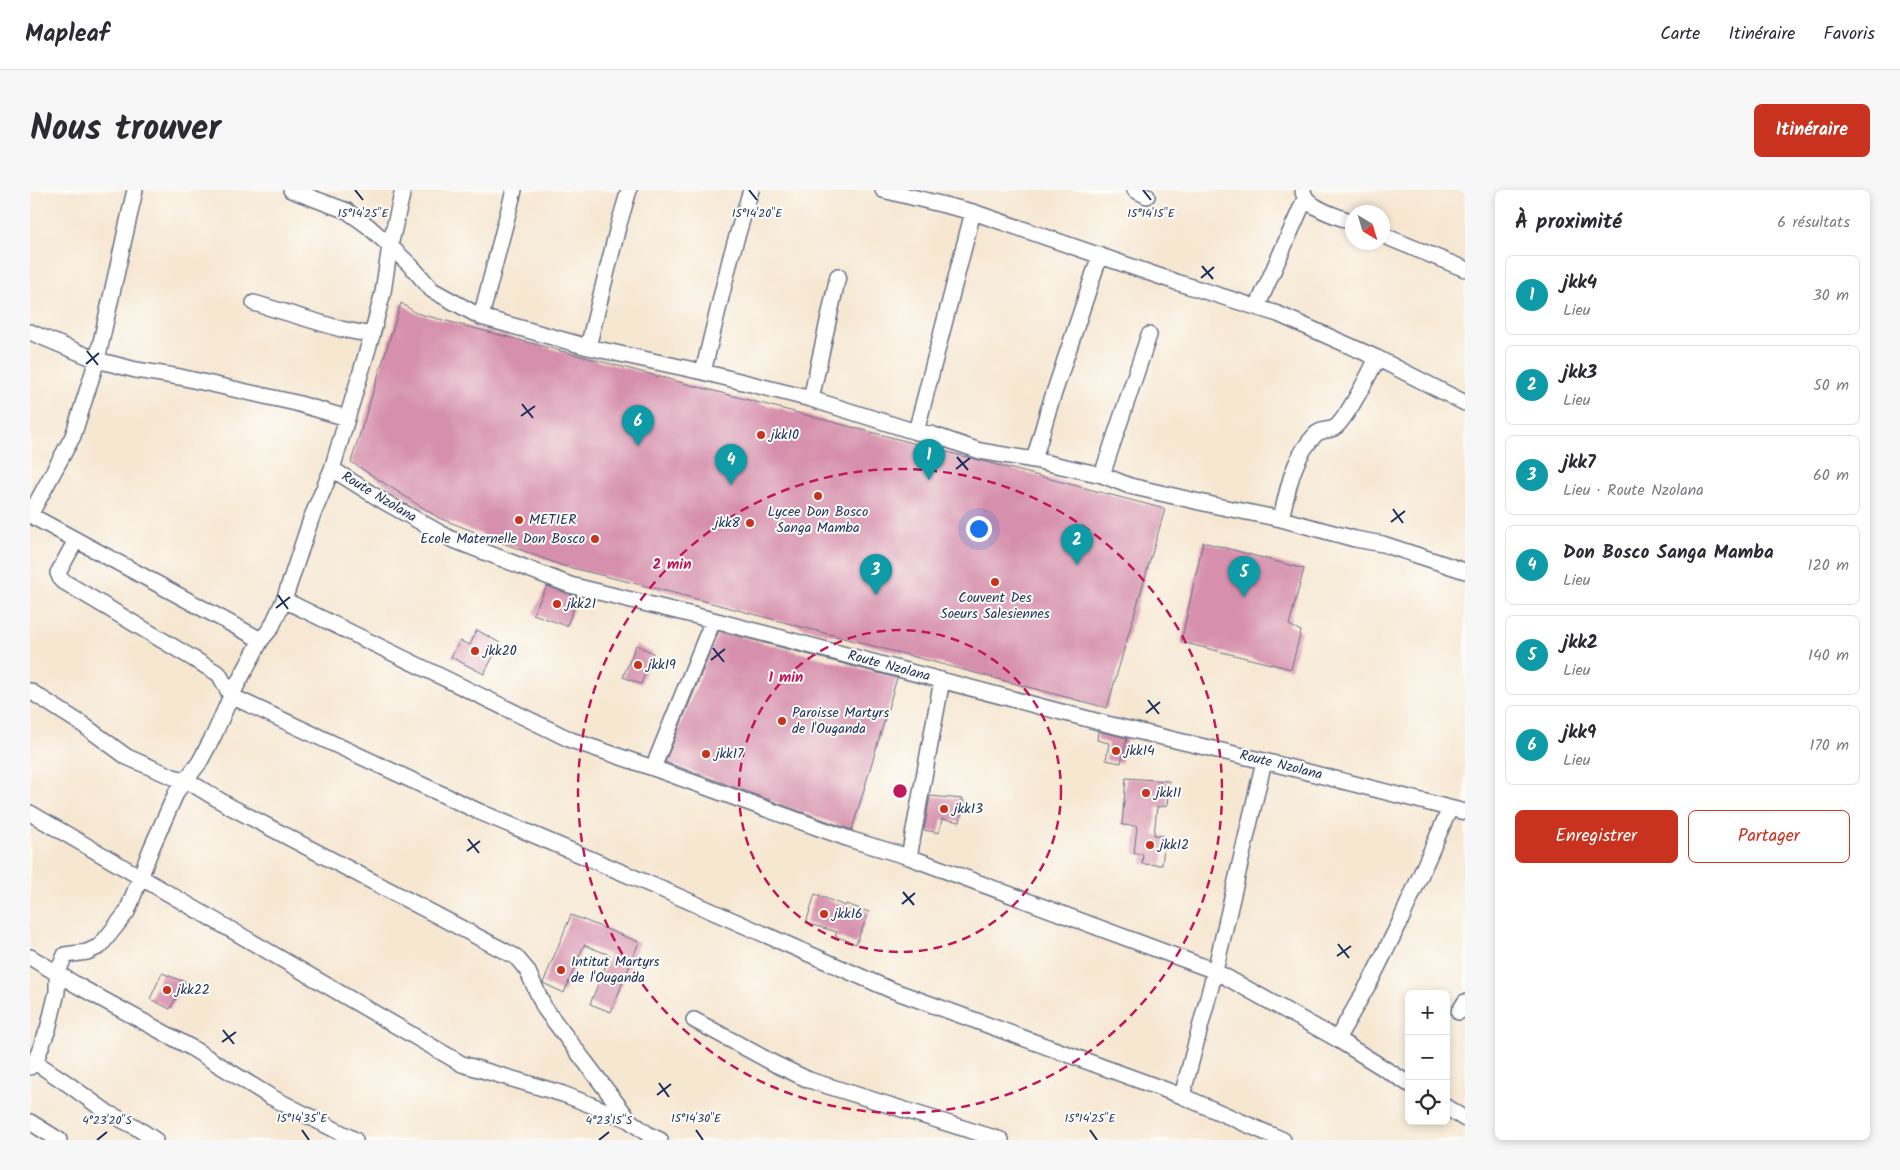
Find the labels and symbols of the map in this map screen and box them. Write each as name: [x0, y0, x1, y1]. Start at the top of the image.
text: 15°14'25"E: [338, 204, 389, 223]
text: 15°14'20"E: [732, 204, 783, 223]
text: 15°14'15"E: [1127, 204, 1176, 223]
north arrow: [1345, 205, 1390, 250]
pin: 6: [622, 405, 654, 446]
place label: jkk10: [767, 424, 799, 446]
marker: jkk10: [755, 429, 767, 441]
pin: 1: [913, 439, 945, 480]
pin: 4: [715, 444, 747, 485]
street label: Route Nzolana: [337, 466, 421, 528]
marker: Lycee Don Bosco Sanga Mamba: [812, 490, 824, 502]
place label: Lycee Don Bosco Sanga Mamba: [768, 501, 868, 539]
place label: METIER: [529, 509, 576, 531]
place label: jkk8: [711, 512, 741, 534]
marker: METIER: [513, 514, 525, 526]
your location: [966, 516, 992, 542]
marker: jkk8: [744, 517, 756, 529]
pin: 2: [1061, 524, 1093, 565]
place label: Ecole Maternelle Don Bosco: [420, 528, 585, 550]
marker: Ecole Maternelle Don Bosco: [589, 533, 601, 545]
text: 2 min: [652, 553, 692, 577]
pin: 3: [860, 554, 892, 595]
pin: 5: [1228, 556, 1260, 597]
marker: Couvent Des Soeurs Salesiennes: [989, 576, 1001, 588]
place label: Couvent Des Soeurs Salesiennes: [940, 587, 1050, 625]
place label: jkk21: [563, 593, 596, 615]
marker: jkk21: [551, 598, 563, 610]
place label: jkk20: [481, 640, 517, 662]
street label: Route Nzolana: [845, 644, 933, 688]
marker: jkk20: [469, 645, 481, 657]
place label: jkk19: [644, 654, 676, 676]
marker: jkk19: [632, 659, 644, 671]
text: 1 min: [769, 666, 803, 690]
place label: Paroisse Martyrs de l'Ouganda: [792, 702, 889, 740]
marker: Paroisse Martyrs de l'Ouganda: [776, 715, 788, 727]
place label: jkk14: [1122, 740, 1155, 762]
place label: jkk17: [712, 743, 744, 765]
street label: Route Nzolana: [1237, 744, 1325, 786]
marker: jkk14: [1110, 745, 1122, 757]
marker: jkk17: [700, 748, 712, 760]
centre of rings: [891, 782, 909, 800]
place label: jkk11: [1152, 782, 1181, 804]
marker: jkk11: [1140, 787, 1152, 799]
place label: jkk13: [950, 798, 983, 820]
marker: jkk13: [938, 803, 950, 815]
place label: jkk12: [1156, 834, 1189, 856]
marker: jkk12: [1144, 839, 1156, 851]
place label: jkk16: [830, 903, 863, 925]
marker: jkk16: [818, 908, 830, 920]
place label: Intitut Martyrs de l'Ouganda: [571, 951, 660, 989]
marker: Intitut Martyrs de l'Ouganda: [555, 964, 567, 976]
place label: jkk22: [173, 979, 210, 1001]
marker: jkk22: [161, 984, 173, 996]
text: 15°14'35"E: [277, 1109, 328, 1128]
text: 15°14'30"E: [671, 1109, 722, 1128]
text: 15°14'25"E: [1065, 1109, 1116, 1128]
text: 4°23'20"S: [82, 1111, 132, 1130]
text: 4°23'15"S: [586, 1111, 633, 1130]

